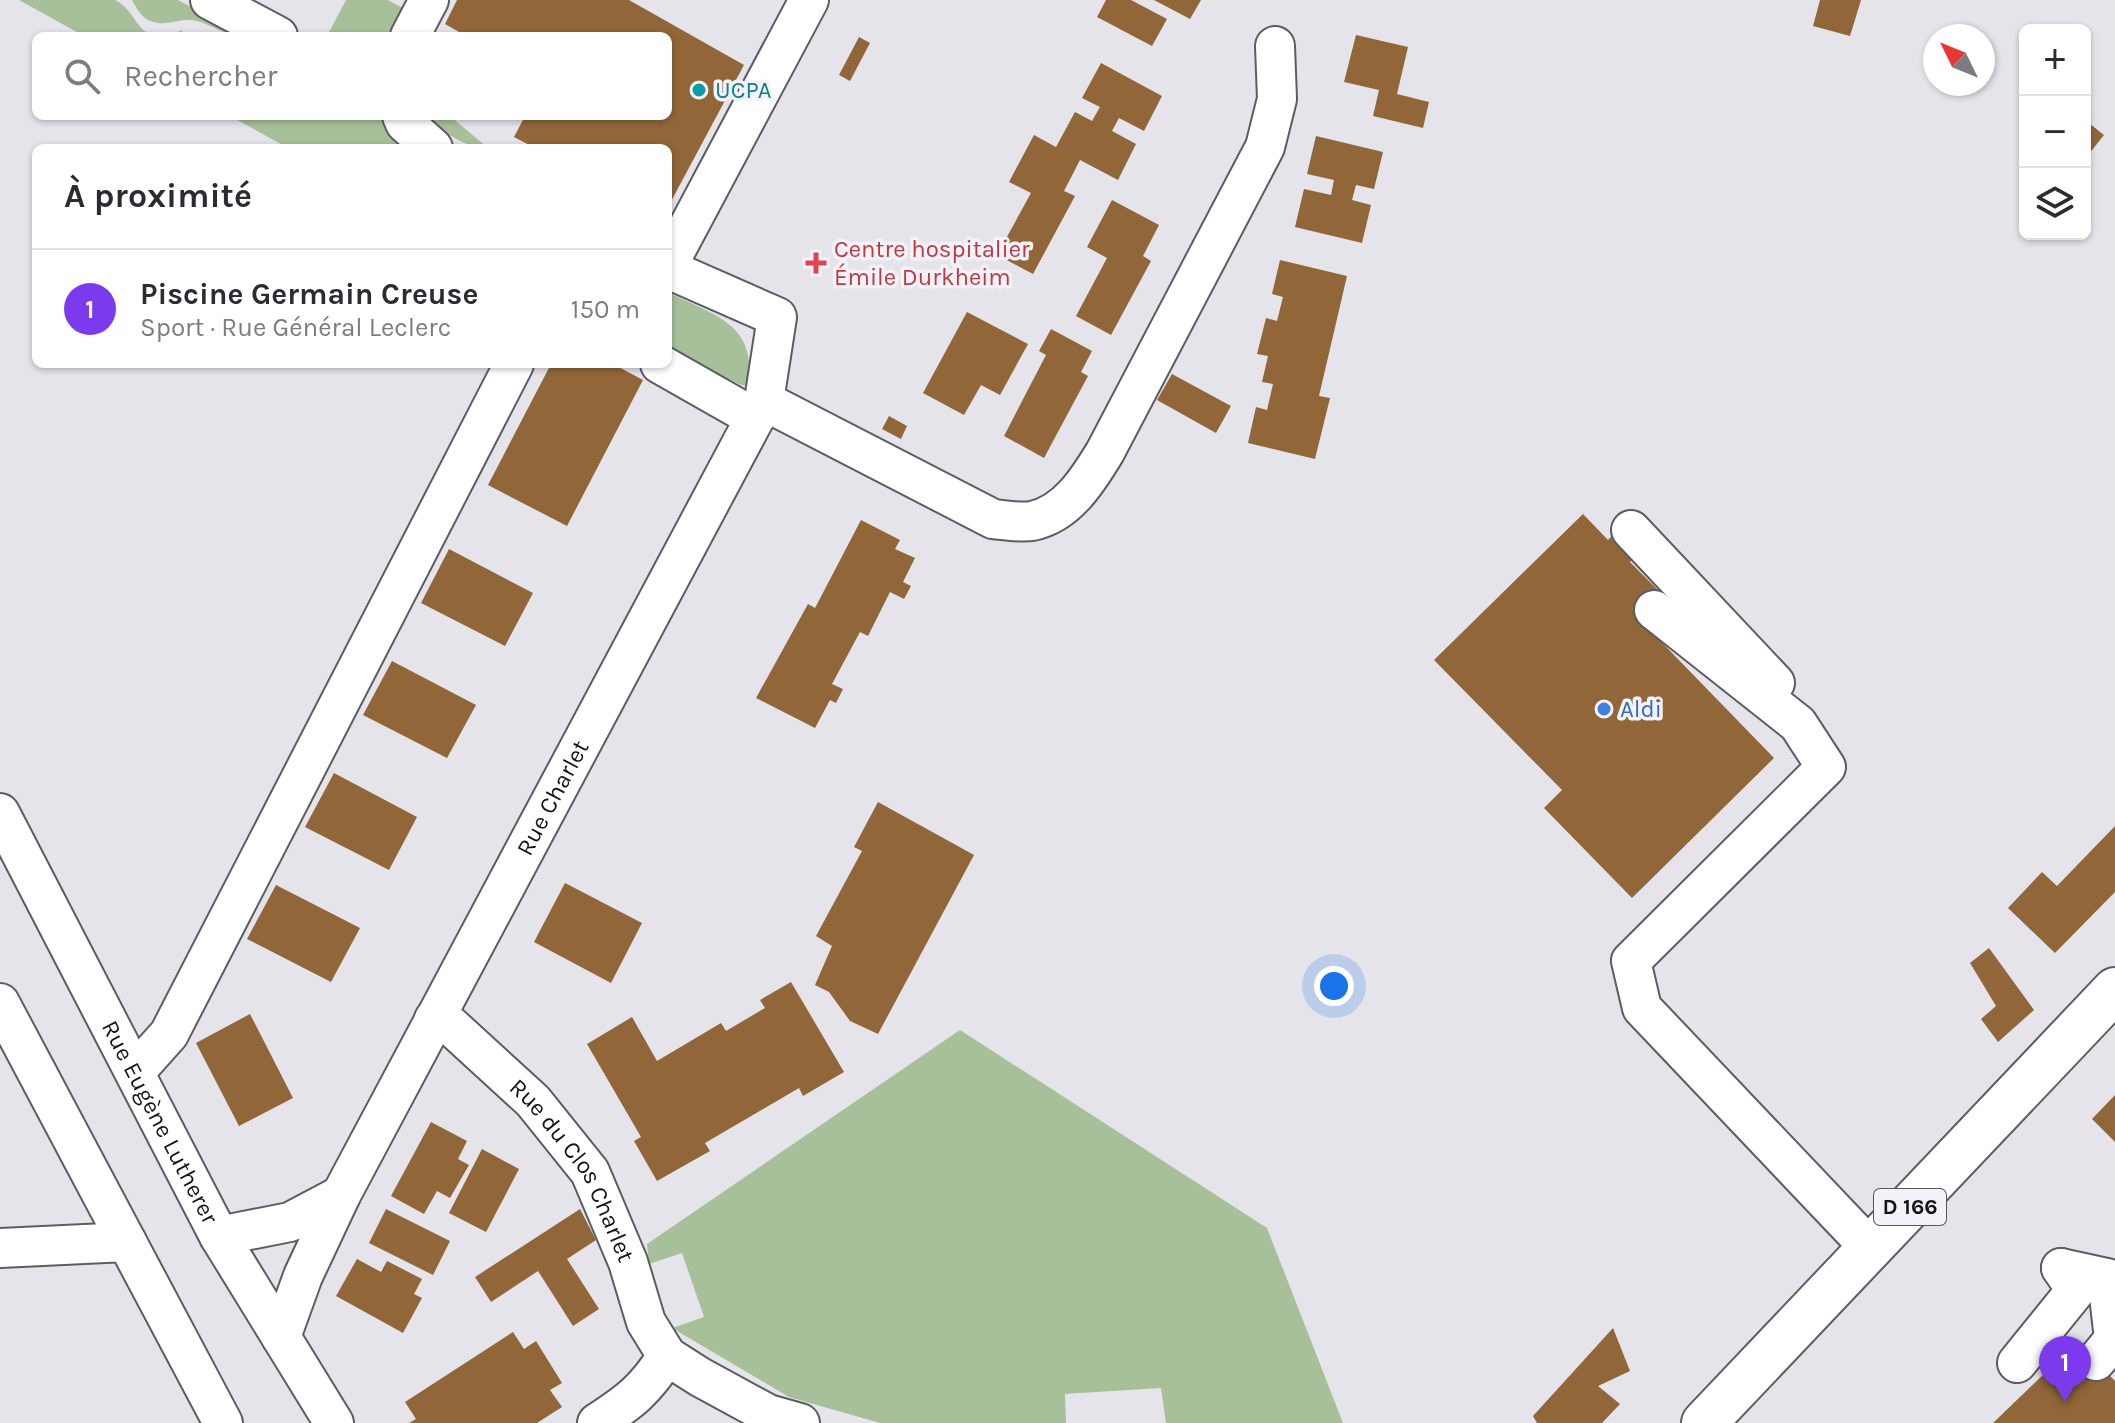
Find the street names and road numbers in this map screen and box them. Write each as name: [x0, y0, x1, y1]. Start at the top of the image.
street label: Rue Charlet: [510, 735, 595, 860]
street label: Rue Eugène Lutherer: [96, 1016, 224, 1229]
street label: Rue du Clos Charlet: [504, 1073, 640, 1266]
road number: D 166: [1874, 1189, 1946, 1225]

